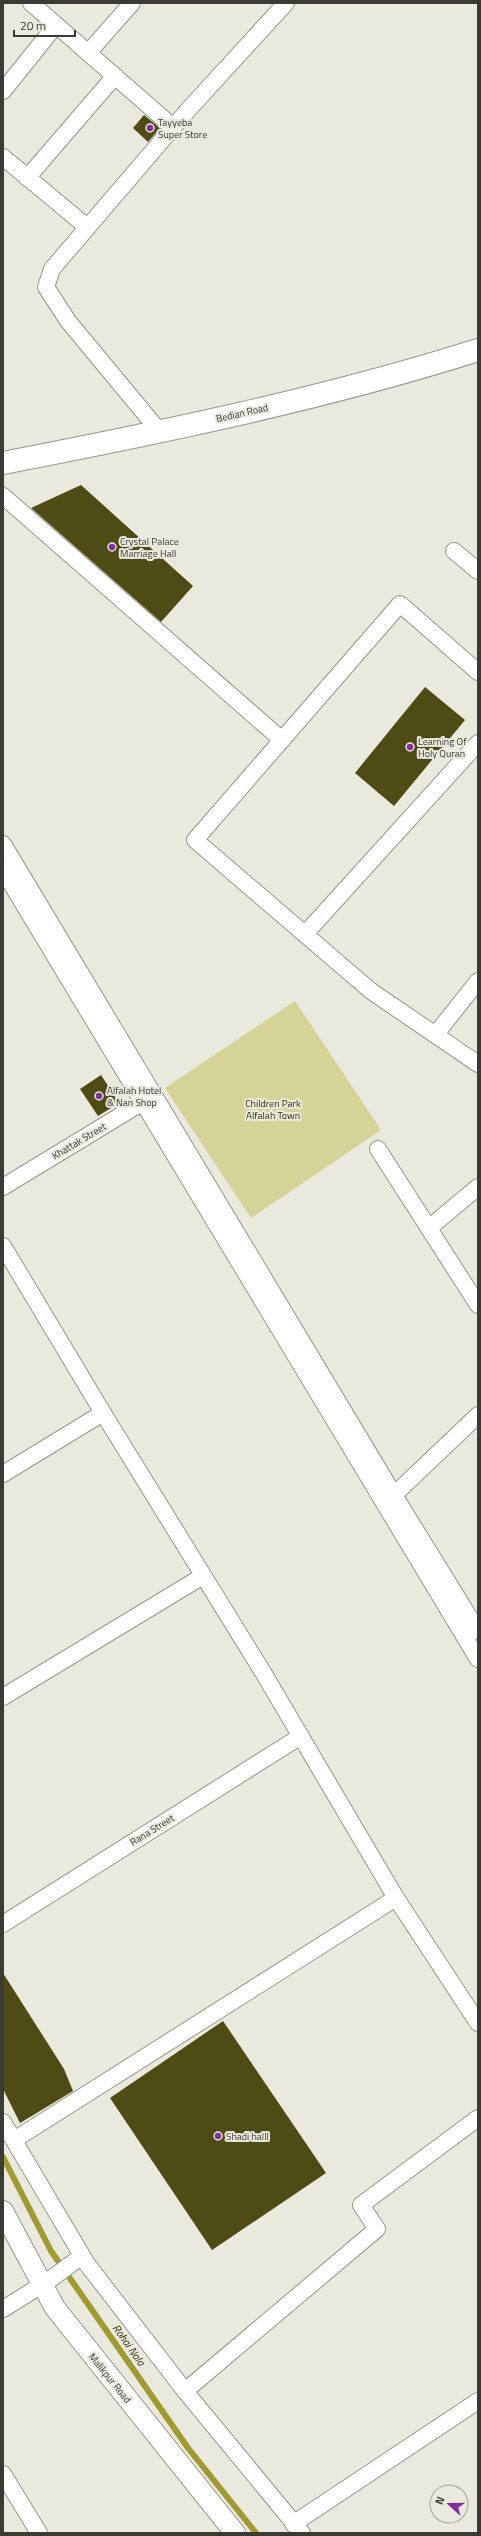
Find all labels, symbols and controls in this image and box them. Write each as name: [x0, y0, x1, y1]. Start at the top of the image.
scale bar: [14, 12, 75, 38]
text: 20 m: [20, 16, 46, 35]
place label: Tayyeba Super Store: [158, 115, 207, 142]
marker: Tayyeba Super Store: [145, 123, 155, 133]
street label: Bedian Road: [215, 400, 269, 426]
place label: Crystal Palace Marriage Hall: [120, 534, 179, 561]
marker: Crystal Palace Marriage Hall: [107, 542, 117, 552]
place label: Learning Of Holy Quran: [418, 734, 467, 761]
marker: Learning Of Holy Quran: [405, 742, 415, 752]
place label: Alfalah Hotel & Nan Shop: [107, 1083, 161, 1110]
marker: Alfalah Hotel & Nan Shop: [94, 1091, 104, 1101]
park label: Children Park Alfalah Town: [245, 1096, 301, 1123]
street label: Khattak Street: [49, 1119, 109, 1163]
street label: Rana Street: [127, 1810, 177, 1849]
place label: Shadi halll: [226, 2129, 269, 2144]
marker: Shadi halll: [213, 2131, 223, 2141]
water label: Rohai Nala: [109, 2321, 149, 2369]
street label: Malikpur Road: [85, 2350, 135, 2406]
north arrow: [429, 2484, 469, 2524]
text: N: [431, 2494, 448, 2507]

